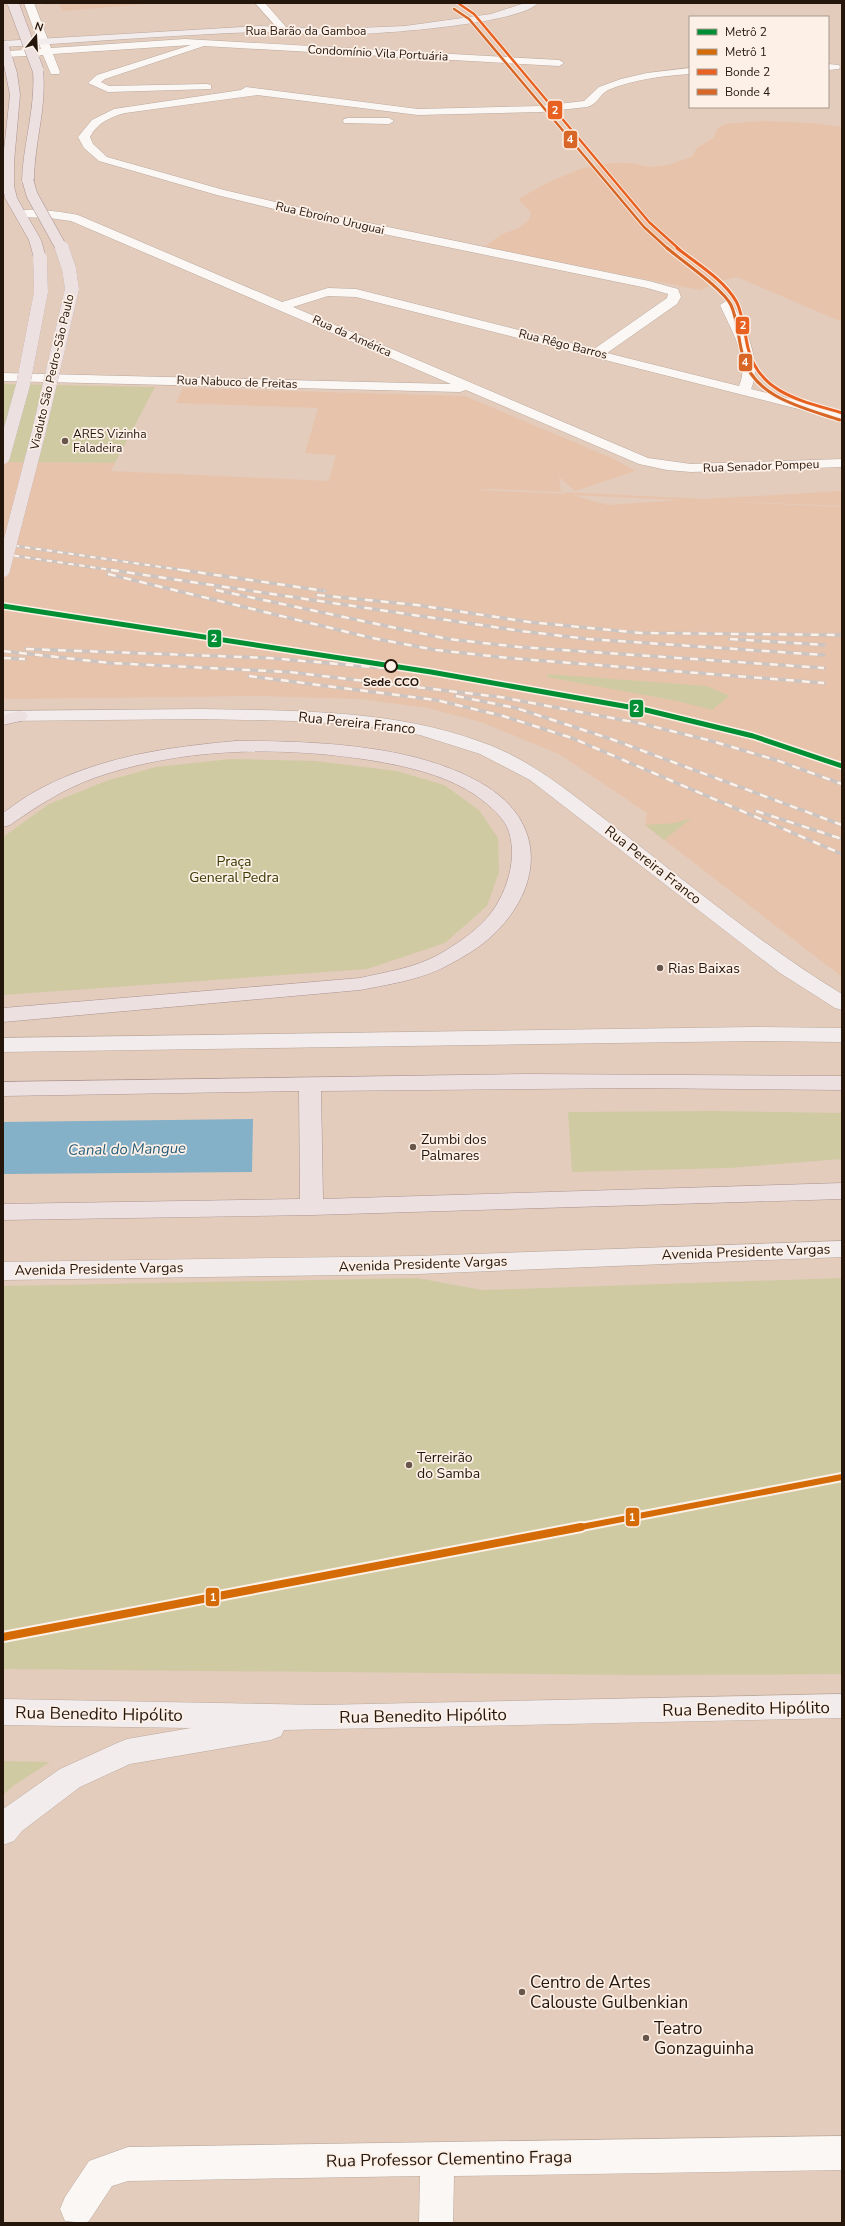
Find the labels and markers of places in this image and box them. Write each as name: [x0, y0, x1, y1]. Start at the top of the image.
place label: ARES Vizinha Faladeira: [73, 426, 147, 456]
marker: ARES Vizinha Faladeira: [60, 436, 70, 446]
marker: Sede CCO: [384, 659, 398, 673]
place label: Sede CCO: [363, 674, 419, 690]
place label: Rias Baixas: [668, 959, 740, 978]
marker: Rias Baixas: [655, 963, 665, 973]
place label: Zumbi dos Palmares: [421, 1130, 487, 1165]
marker: Zumbi dos Palmares: [408, 1142, 418, 1152]
place label: Terreirão do Samba: [417, 1448, 480, 1483]
marker: Terreirão do Samba: [404, 1460, 414, 1470]
place label: Centro de Artes Calouste Gulbenkian: [530, 1971, 688, 2014]
marker: Centro de Artes Calouste Gulbenkian: [517, 1987, 527, 1997]
place label: Teatro Gonzaguinha: [654, 2017, 754, 2060]
marker: Teatro Gonzaguinha: [641, 2033, 651, 2043]

